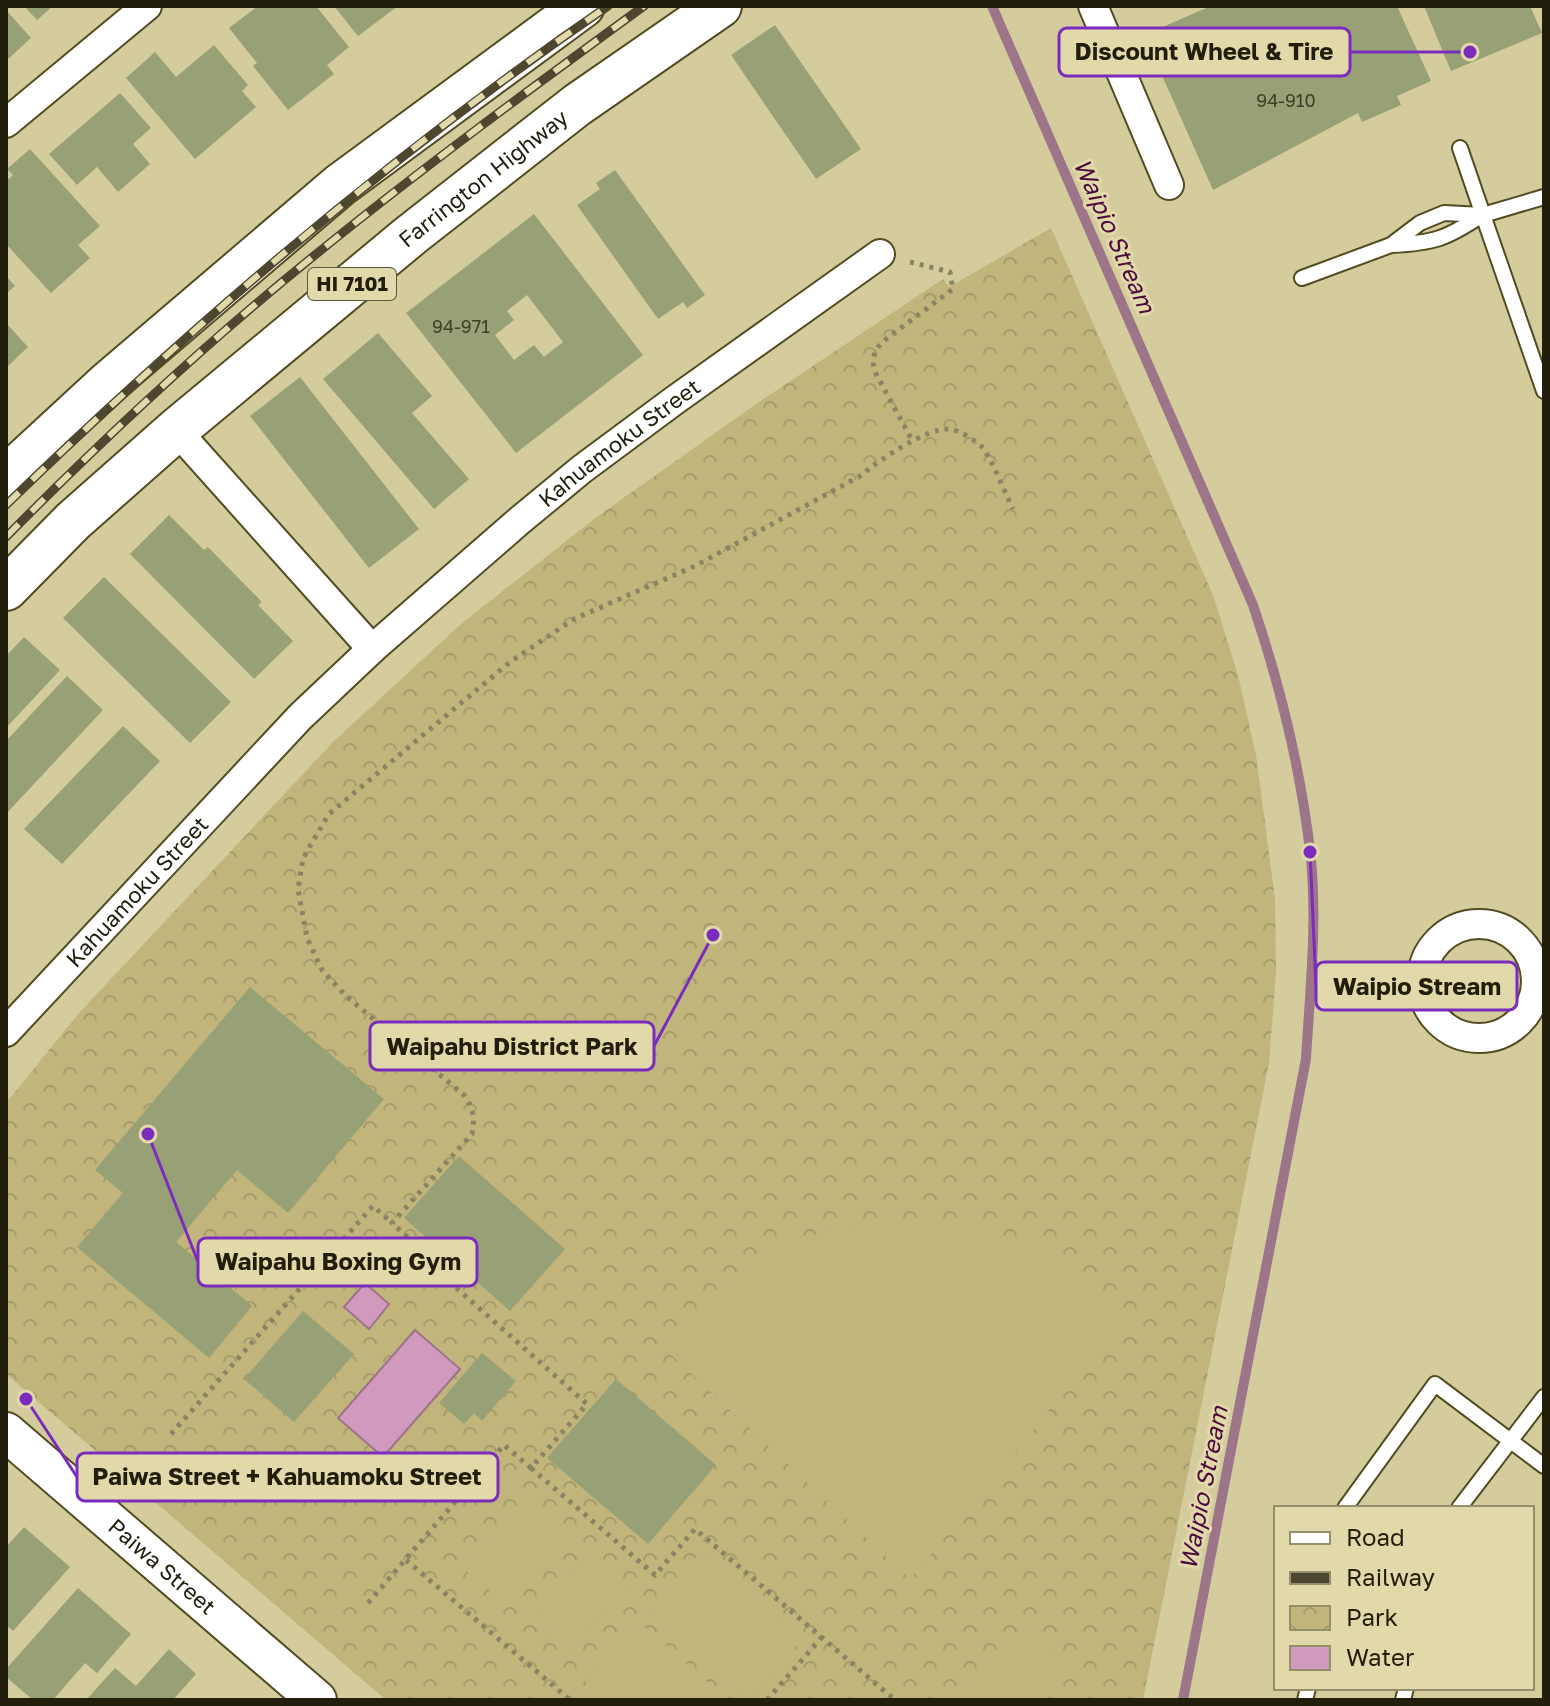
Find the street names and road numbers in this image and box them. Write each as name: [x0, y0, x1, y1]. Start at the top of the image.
street label: Farrington Highway: [393, 103, 573, 253]
road number: HI 7101: [308, 268, 396, 300]
street label: Kahuamoku Street: [533, 373, 705, 512]
street label: Kahuamoku Street: [60, 811, 213, 972]
street label: Paiwa Street: [103, 1512, 222, 1620]

